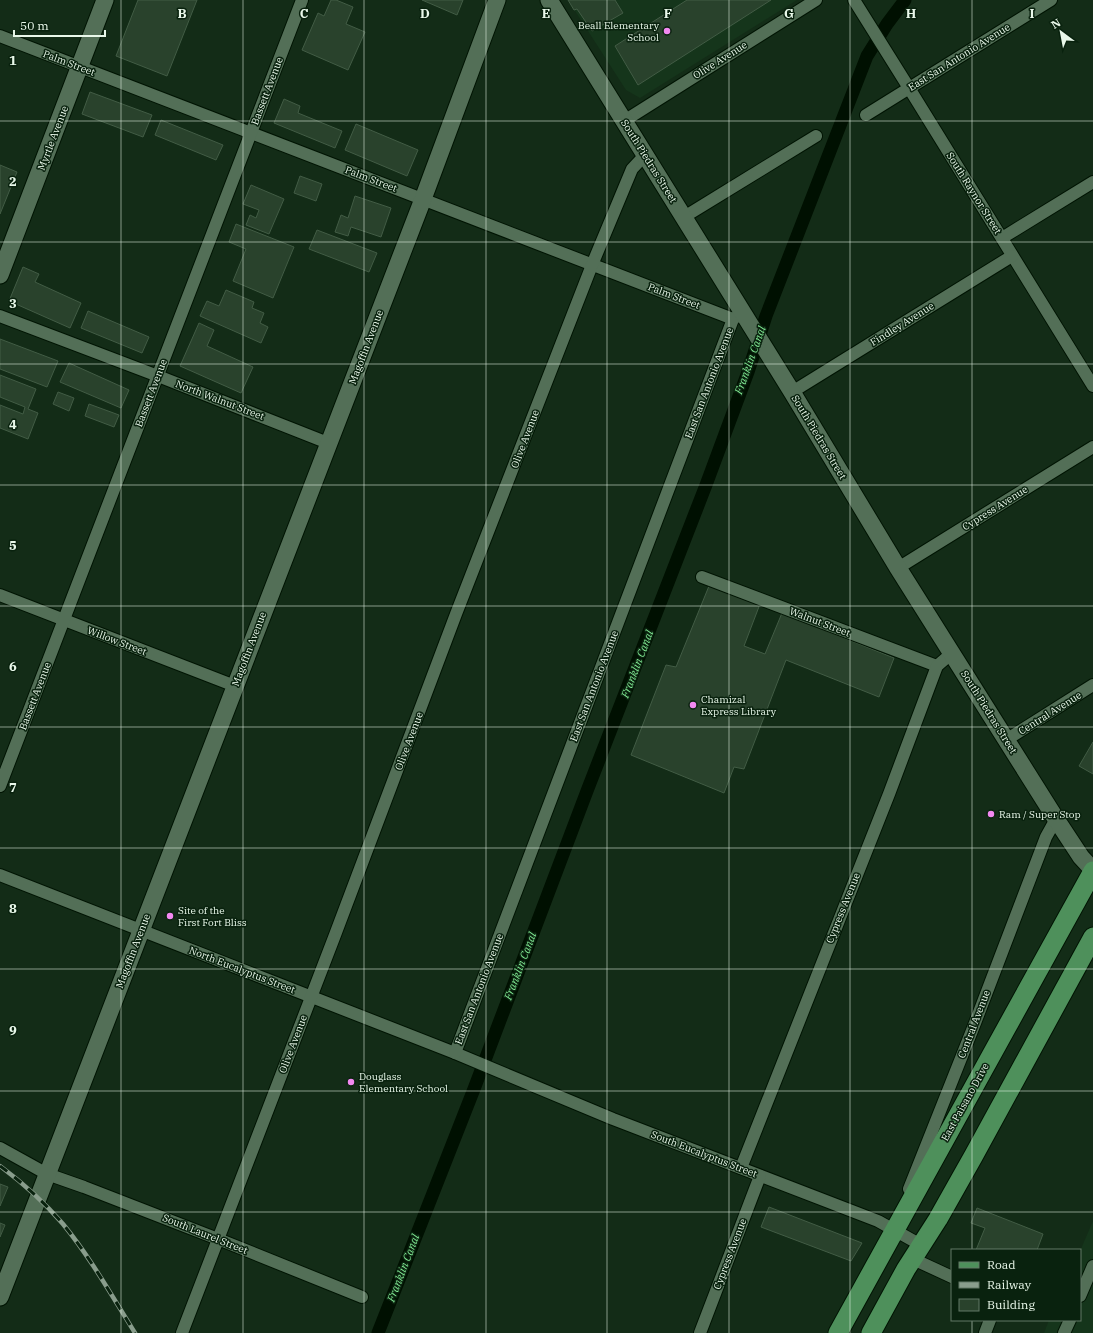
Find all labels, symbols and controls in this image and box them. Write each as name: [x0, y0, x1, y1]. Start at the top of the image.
text: B: [177, 5, 187, 22]
text: C: [300, 5, 309, 22]
text: D: [420, 5, 430, 22]
text: E: [542, 5, 550, 22]
text: F: [664, 5, 672, 22]
text: G: [784, 5, 794, 22]
text: H: [906, 5, 917, 22]
text: I: [1030, 5, 1035, 22]
scale bar: [14, 12, 105, 38]
north arrow: [1041, 12, 1081, 52]
text: N: [1048, 15, 1063, 32]
text: 50 m: [20, 18, 49, 33]
place label: Beall Elementary School: [578, 19, 660, 44]
street label: East San Antonio Avenue: [906, 20, 1012, 94]
marker: Beall Elementary School: [662, 26, 672, 36]
street label: Olive Avenue: [691, 38, 749, 82]
street label: Palm Street: [41, 47, 97, 79]
text: 1: [9, 52, 17, 69]
street label: Bassett Avenue: [248, 55, 286, 127]
street label: Myrtle Avenue: [35, 104, 71, 172]
street label: South Piedras Street: [618, 117, 680, 206]
street label: South Raynor Street: [944, 150, 1005, 237]
street label: Palm Street: [343, 163, 399, 195]
text: 2: [9, 173, 17, 190]
street label: Palm Street: [646, 280, 702, 312]
text: 3: [9, 295, 17, 312]
street label: Findley Avenue: [868, 299, 936, 349]
street label: Magoffin Avenue: [346, 308, 386, 386]
water label: Franklin Canal: [731, 323, 769, 397]
street label: East San Antonio Avenue: [682, 326, 736, 440]
street label: Bassett Avenue: [132, 357, 170, 429]
street label: North Walnut Street: [174, 377, 267, 423]
street label: South Piedras Street: [789, 393, 850, 482]
street label: Olive Avenue: [508, 408, 542, 470]
text: 4: [9, 416, 17, 433]
street label: Cypress Avenue: [960, 483, 1030, 533]
text: 5: [9, 537, 17, 554]
street label: Walnut Street: [788, 604, 853, 640]
street label: Magoffin Avenue: [229, 610, 269, 688]
street label: Willow Street: [86, 624, 149, 658]
water label: Franklin Canal: [617, 627, 657, 701]
street label: East San Antonio Avenue: [567, 629, 621, 743]
text: 6: [9, 658, 17, 675]
street label: Bassett Avenue: [16, 660, 54, 732]
street label: South Piedras Street: [958, 668, 1020, 757]
street label: Central Avenue: [1016, 688, 1084, 738]
place label: Chamizal Express Library: [701, 693, 777, 718]
marker: Chamizal Express Library: [688, 700, 698, 710]
street label: Olive Avenue: [392, 710, 426, 772]
text: 7: [9, 779, 17, 796]
place label: Ram / Super Stop: [999, 808, 1081, 821]
marker: Ram / Super Stop: [986, 809, 996, 819]
street label: Cypress Avenue: [823, 871, 863, 945]
text: 8: [9, 900, 17, 917]
place label: Site of the First Fort Bliss: [178, 904, 247, 929]
marker: Site of the First Fort Bliss: [165, 911, 175, 921]
street label: Magoffin Avenue: [113, 912, 153, 990]
water label: Franklin Canal: [500, 929, 540, 1003]
street label: East San Antonio Avenue: [452, 932, 506, 1046]
street label: North Eucalyptus Street: [187, 944, 297, 996]
street label: Central Avenue: [955, 988, 993, 1060]
street label: Olive Avenue: [276, 1013, 310, 1075]
text: 9: [9, 1022, 17, 1039]
street label: East Paisano Drive: [938, 1061, 992, 1143]
place label: Douglass Elementary School: [359, 1070, 448, 1095]
marker: Douglass Elementary School: [346, 1077, 356, 1087]
street label: South Eucalyptus Street: [649, 1128, 759, 1180]
street label: South Laurel Street: [161, 1211, 250, 1257]
street label: Cypress Avenue: [711, 1217, 749, 1291]
water label: Franklin Canal: [383, 1231, 423, 1305]
legend: [951, 1249, 1081, 1321]
text: Road: [987, 1257, 1016, 1272]
text: Railway: [987, 1277, 1032, 1292]
text: Building: [987, 1297, 1035, 1312]

